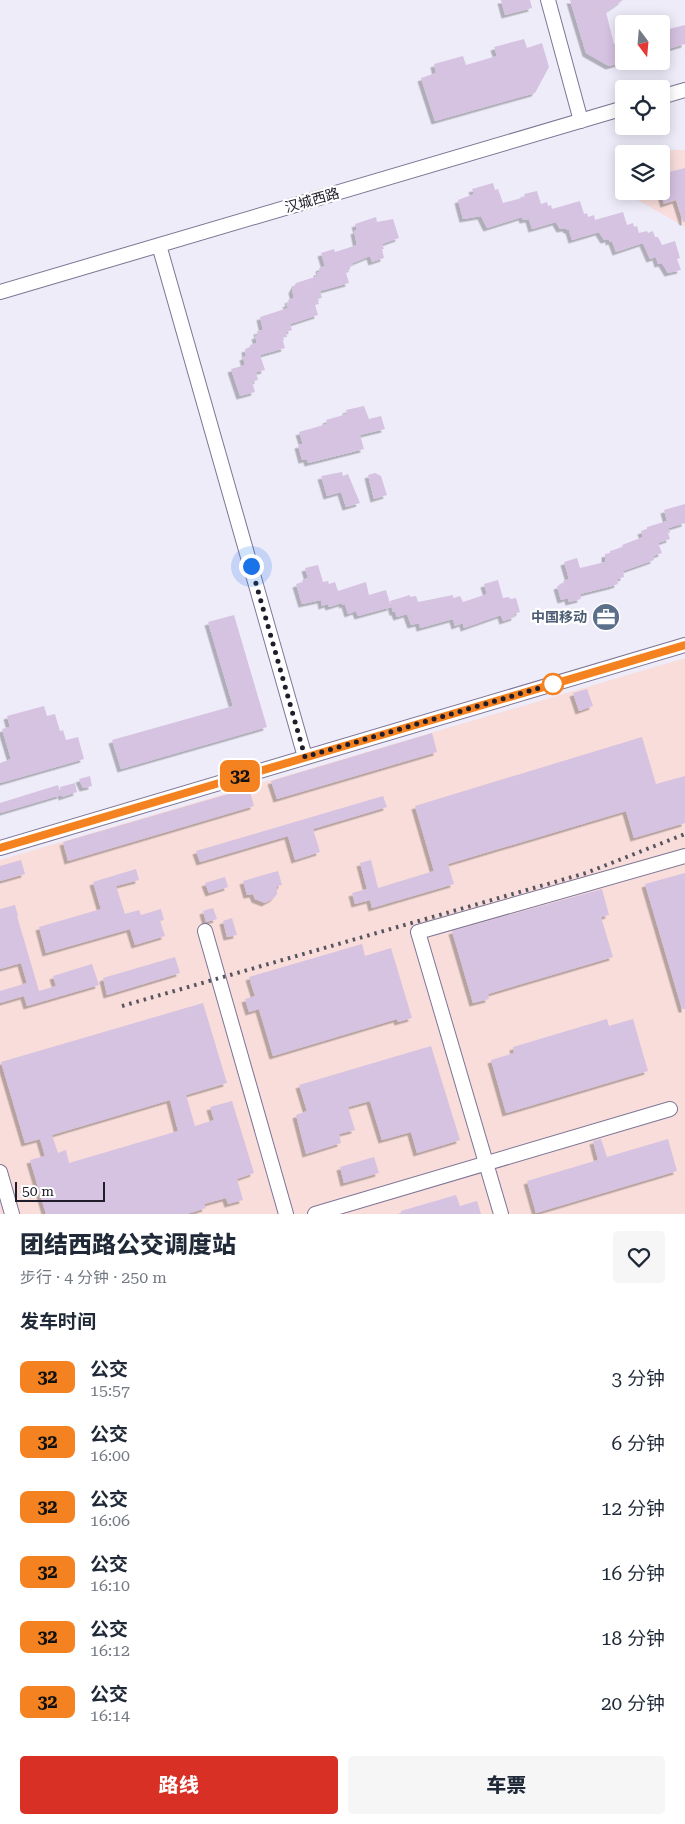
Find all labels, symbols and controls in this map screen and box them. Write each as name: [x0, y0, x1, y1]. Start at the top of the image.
north arrow: [615, 15, 670, 70]
map controls: [615, 15, 670, 200]
button: locate: [615, 80, 670, 135]
button: layers: [615, 145, 670, 200]
street label: 汉城西路: [283, 185, 341, 215]
your location: [239, 554, 264, 579]
office icon: 中国移动: [591, 602, 621, 632]
place label: 中国移动: [531, 609, 587, 625]
unlabelled marker: [542, 673, 564, 695]
line badge: 32: [218, 760, 262, 792]
text: 32: [230, 765, 250, 786]
scale bar: [15, 1179, 105, 1202]
text: 50 m: [22, 1183, 54, 1199]
text: 团结西路公交调度站: [20, 1231, 236, 1259]
button: heart: [613, 1231, 665, 1283]
text: 步行 · 4 分钟 · 250 m: [20, 1268, 167, 1287]
text: 发车时间: [20, 1310, 96, 1333]
text: 公交: [90, 1358, 128, 1381]
text: 32: [37, 1366, 58, 1387]
text: 3 分钟: [612, 1367, 665, 1390]
text: 15:57: [90, 1381, 130, 1400]
text: 公交: [90, 1423, 128, 1446]
text: 32: [37, 1431, 58, 1452]
text: 6 分钟: [612, 1432, 665, 1455]
text: 16:00: [90, 1446, 130, 1465]
text: 公交: [90, 1488, 128, 1511]
text: 32: [37, 1496, 58, 1517]
text: 12 分钟: [601, 1497, 665, 1520]
text: 16:06: [90, 1511, 130, 1530]
text: 公交: [90, 1553, 128, 1576]
text: 32: [37, 1561, 58, 1582]
text: 16 分钟: [601, 1562, 665, 1585]
text: 16:10: [90, 1576, 130, 1595]
text: 公交: [90, 1618, 128, 1641]
text: 32: [37, 1626, 58, 1647]
text: 18 分钟: [601, 1627, 665, 1650]
text: 16:12: [90, 1641, 130, 1660]
text: 公交: [90, 1683, 128, 1706]
text: 32: [37, 1691, 58, 1712]
text: 20 分钟: [601, 1692, 665, 1715]
text: 16:14: [90, 1706, 130, 1725]
button: 路线: [20, 1756, 338, 1814]
button: 车票: [348, 1756, 665, 1814]

